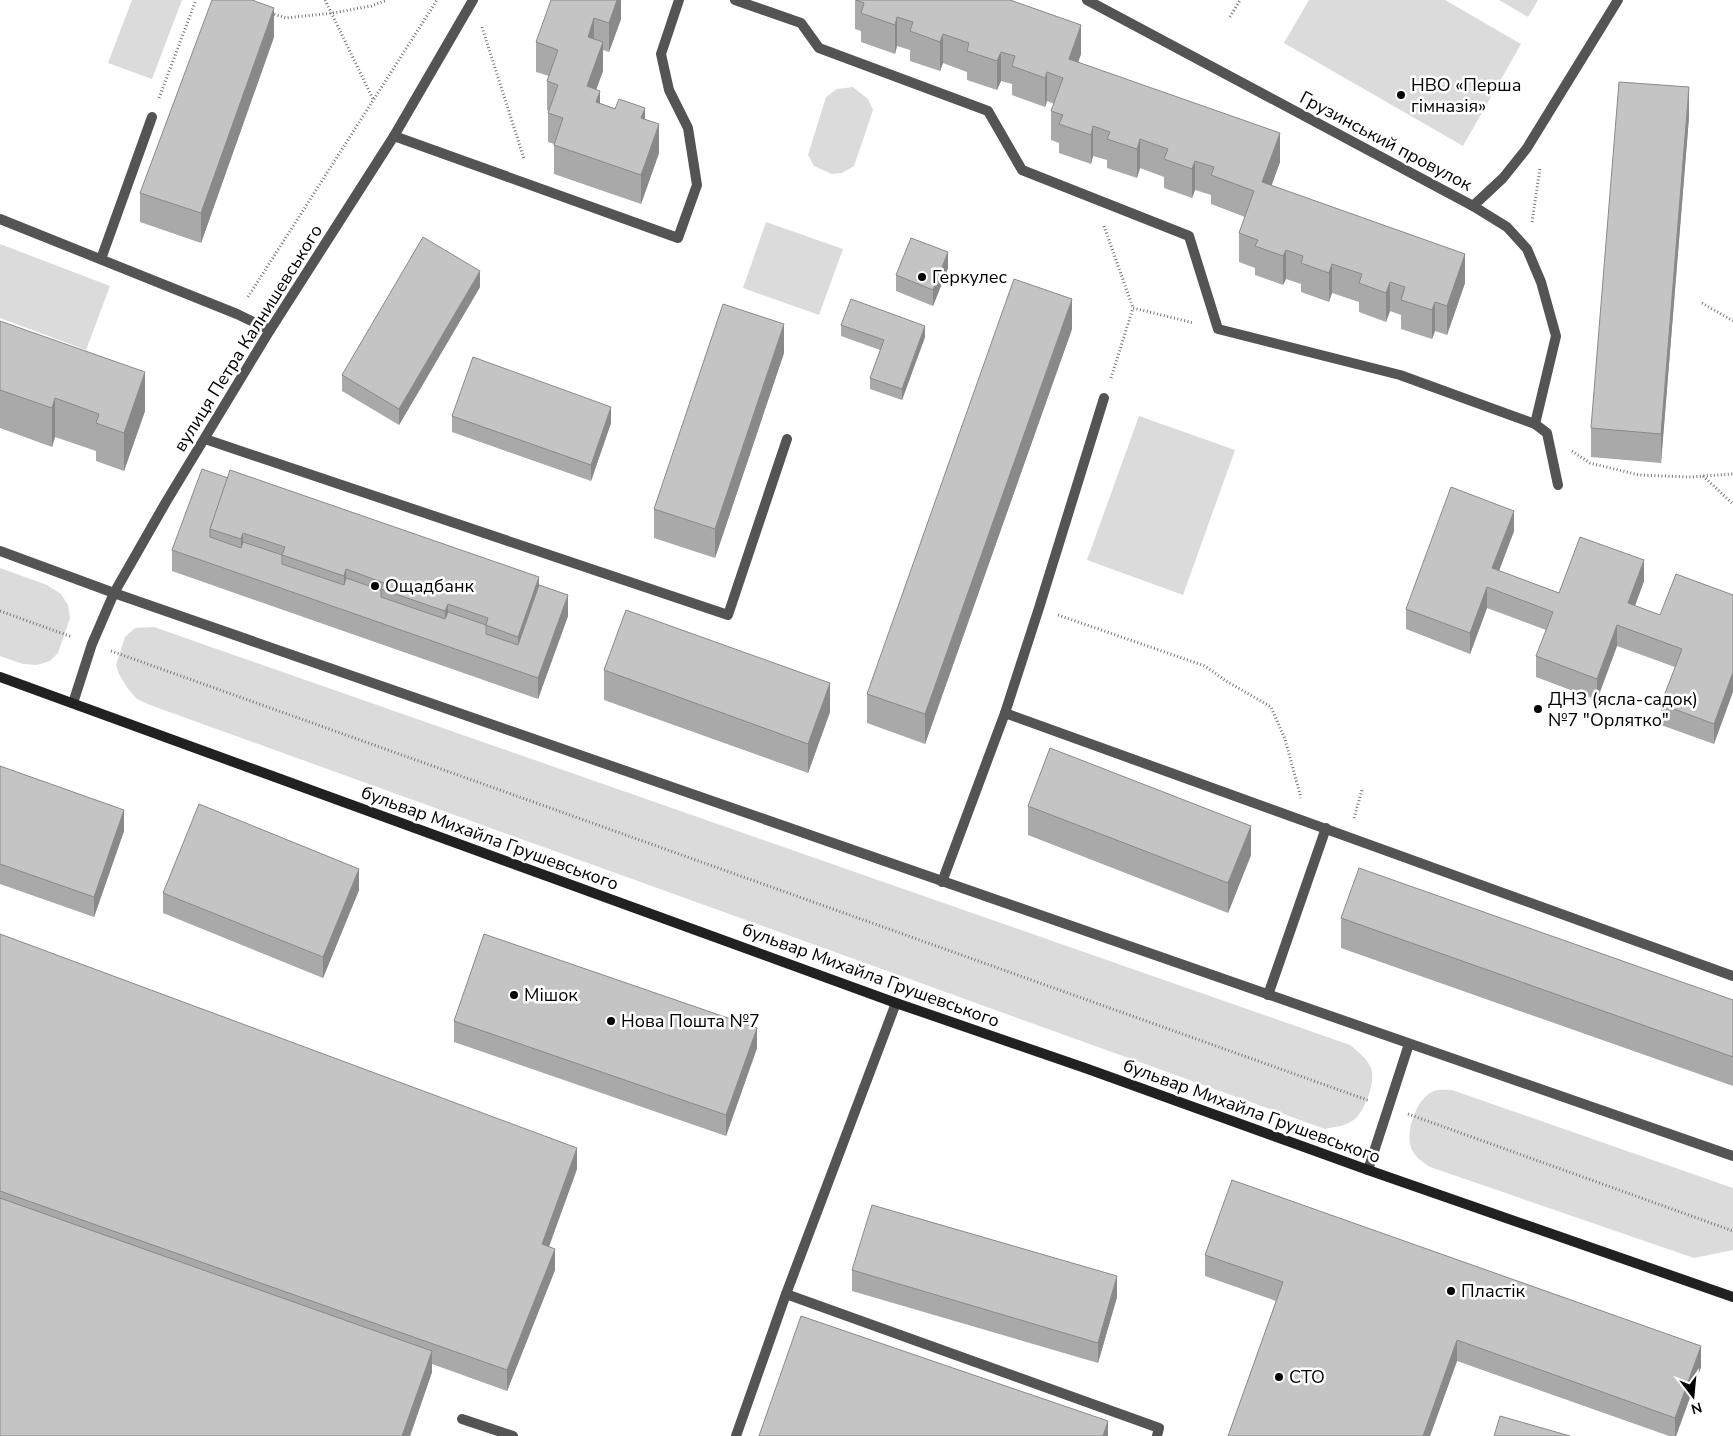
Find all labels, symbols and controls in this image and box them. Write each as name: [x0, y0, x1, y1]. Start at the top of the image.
place label: НВО «Перша гімназія»: [1411, 73, 1521, 118]
street label: Грузинський провулок: [1296, 85, 1477, 197]
marker: НВО «Перша гімназія»: [1395, 89, 1407, 101]
street label: вулиця Петра Калнишевського: [168, 220, 328, 456]
place label: Геркулес: [932, 265, 1007, 289]
marker: Геркулес: [916, 271, 928, 283]
place label: Ощадбанк: [385, 574, 474, 598]
marker: Ощадбанк: [369, 580, 381, 592]
place label: ДНЗ (ясла-садок) №7 "Орлятко": [1548, 687, 1698, 732]
marker: ДНЗ (ясла-садок) №7 "Орлятко": [1532, 703, 1544, 715]
street label: бульвар Михайла Грушевського: [358, 780, 622, 896]
street label: бульвар Михайла Грушевського: [739, 917, 1003, 1033]
place label: Мішок: [524, 983, 578, 1007]
marker: Мішок: [508, 989, 520, 1001]
place label: Нова Пошта №7: [621, 1009, 760, 1033]
marker: Нова Пошта №7: [605, 1015, 617, 1027]
street label: бульвар Михайла Грушевського: [1120, 1053, 1384, 1169]
place label: Пластік: [1461, 1279, 1526, 1303]
marker: Пластік: [1445, 1285, 1457, 1297]
place label: СТО: [1289, 1365, 1325, 1389]
marker: СТО: [1273, 1371, 1285, 1383]
north arrow: [1668, 1371, 1718, 1421]
text: N: [1689, 1397, 1704, 1419]

